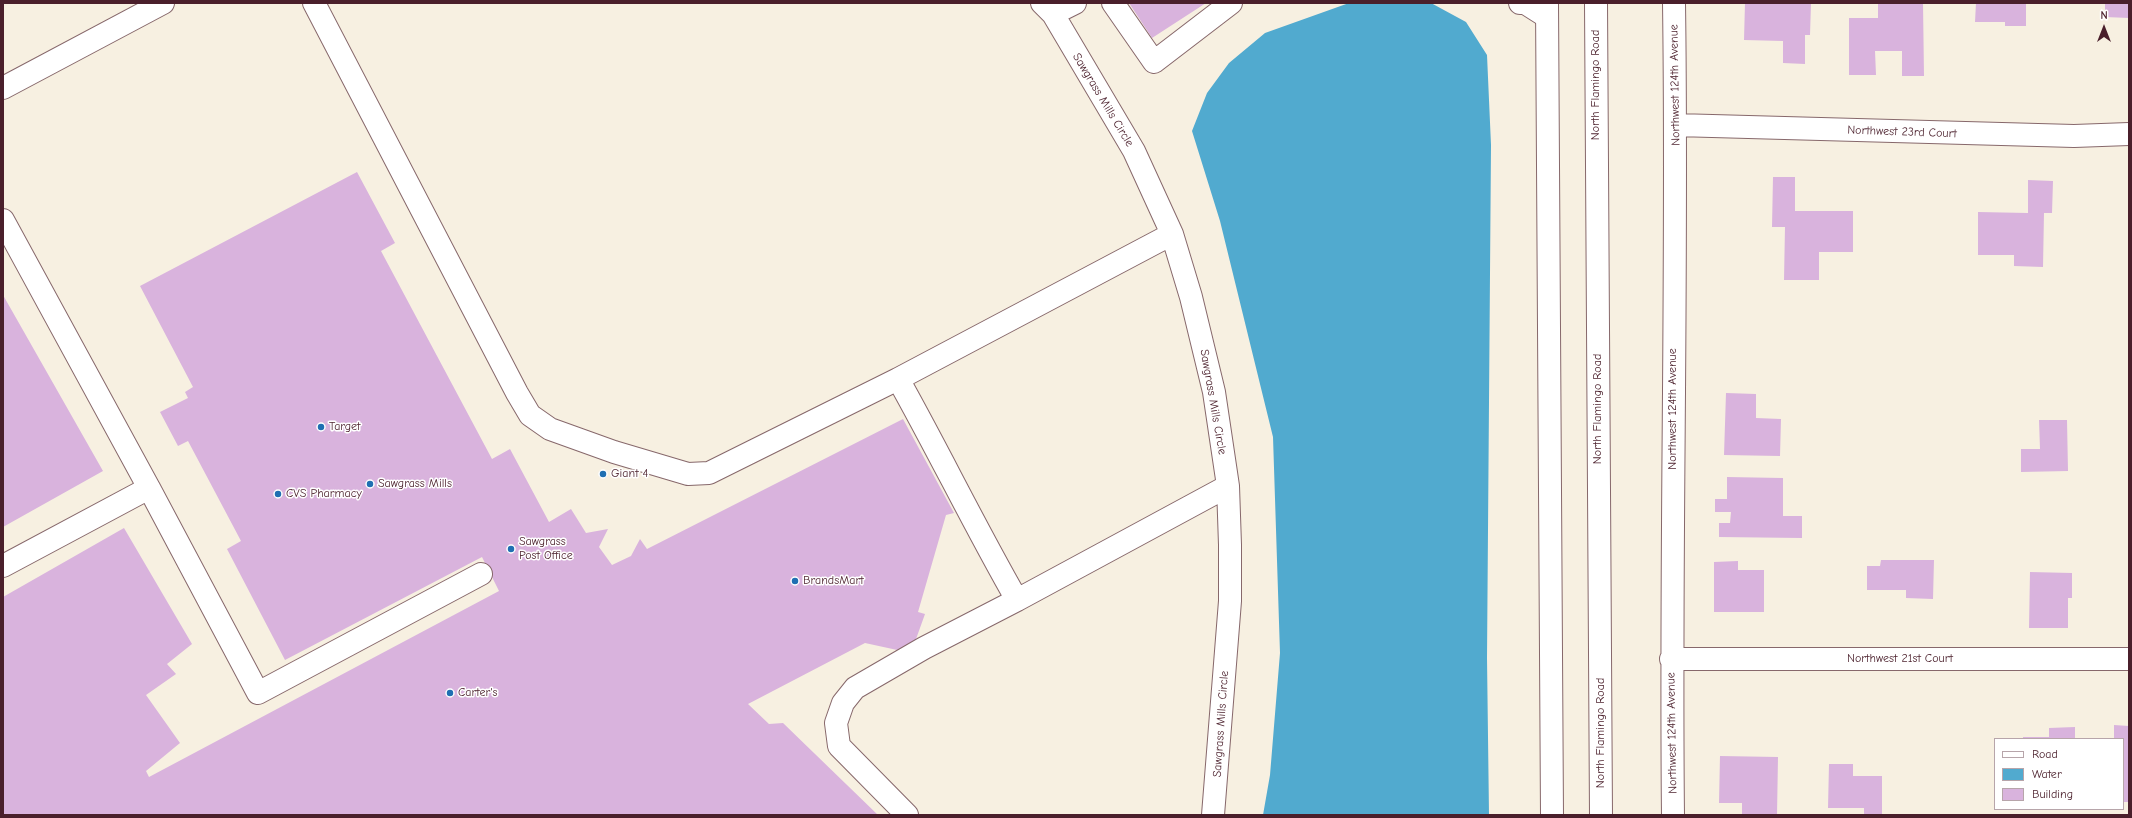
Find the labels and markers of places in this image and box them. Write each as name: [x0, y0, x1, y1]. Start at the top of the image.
place label: Target: [329, 420, 361, 434]
marker: Target: [316, 422, 326, 432]
place label: Giant 4: [611, 467, 648, 481]
marker: Giant 4: [598, 469, 608, 479]
place label: Sawgrass Mills: [378, 477, 452, 491]
marker: Sawgrass Mills: [365, 479, 375, 489]
place label: CVS Pharmacy: [286, 487, 362, 501]
marker: CVS Pharmacy: [273, 489, 283, 499]
place label: Sawgrass Post Office: [519, 535, 573, 563]
marker: Sawgrass Post Office: [506, 544, 516, 554]
place label: BrandsMart: [803, 574, 864, 588]
marker: BrandsMart: [790, 576, 800, 586]
place label: Carter's: [458, 686, 498, 700]
marker: Carter's: [445, 688, 455, 698]

